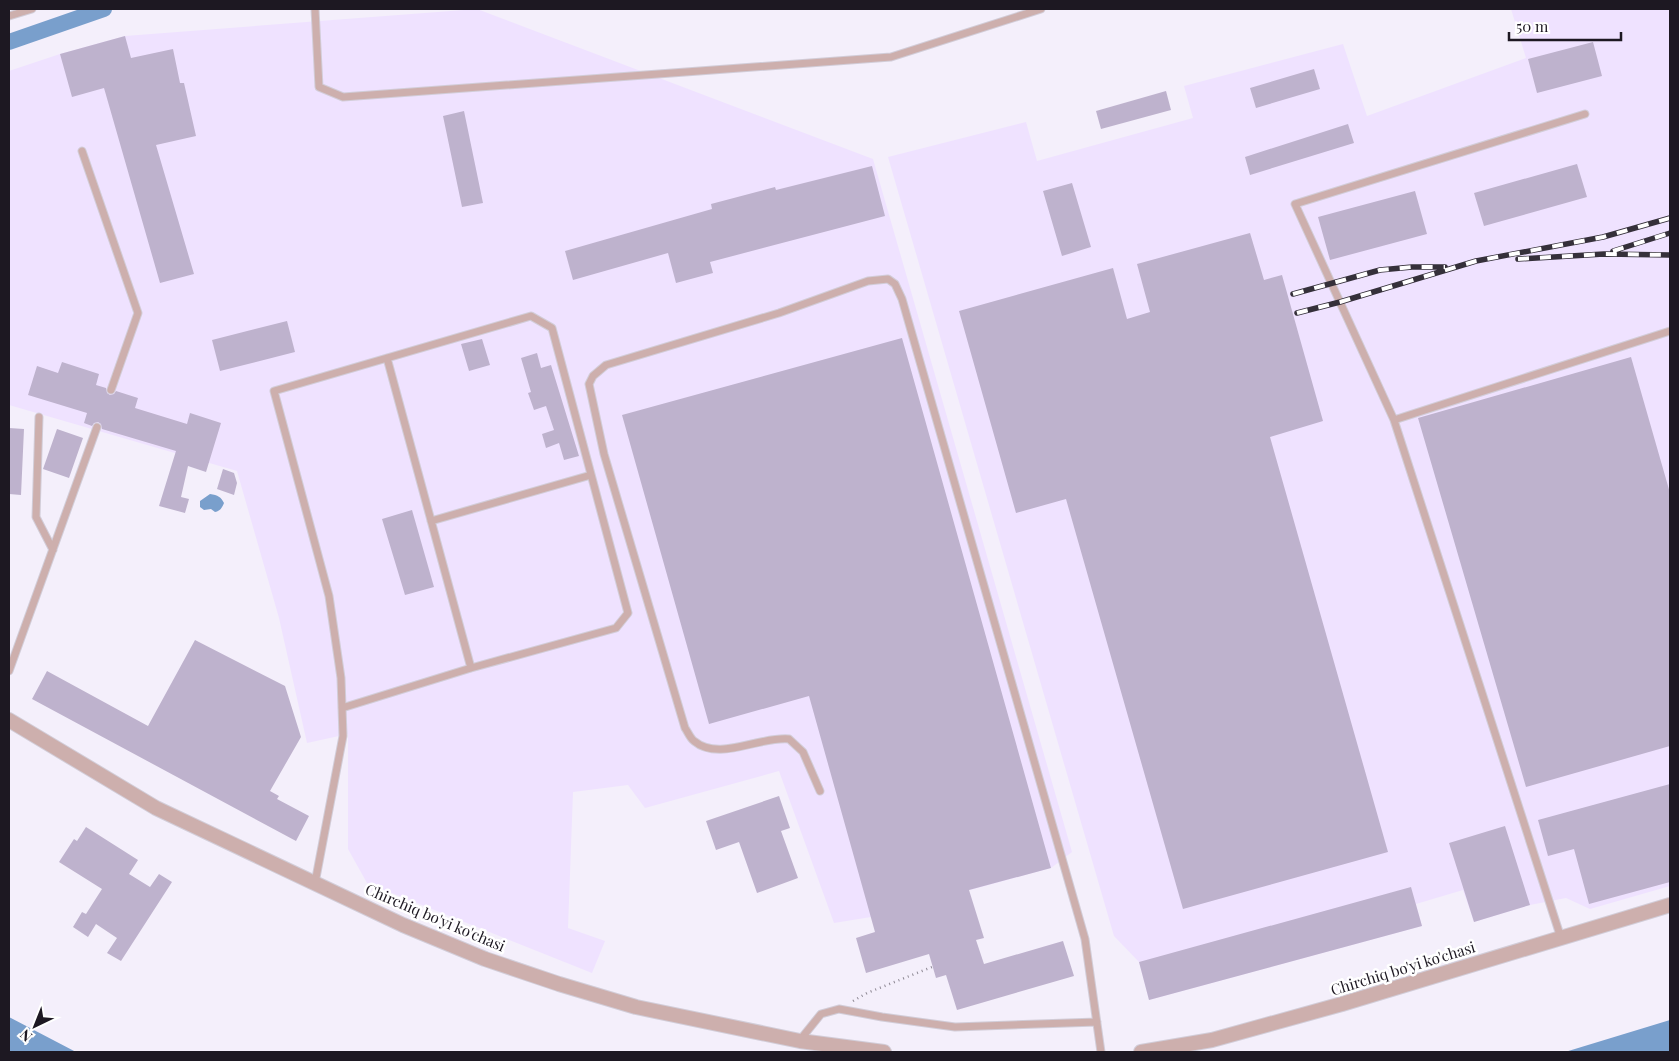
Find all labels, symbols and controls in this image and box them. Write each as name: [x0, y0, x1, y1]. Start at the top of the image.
scale bar: [1509, 10, 1622, 42]
text: 50 m: [1516, 16, 1549, 36]
street label: Chirchiq bo'yi ko'chasi: [362, 879, 509, 956]
street label: Chirchiq bo'yi ko'chasi: [1328, 936, 1478, 1000]
north arrow: [10, 1001, 60, 1051]
text: N: [16, 1025, 36, 1046]

